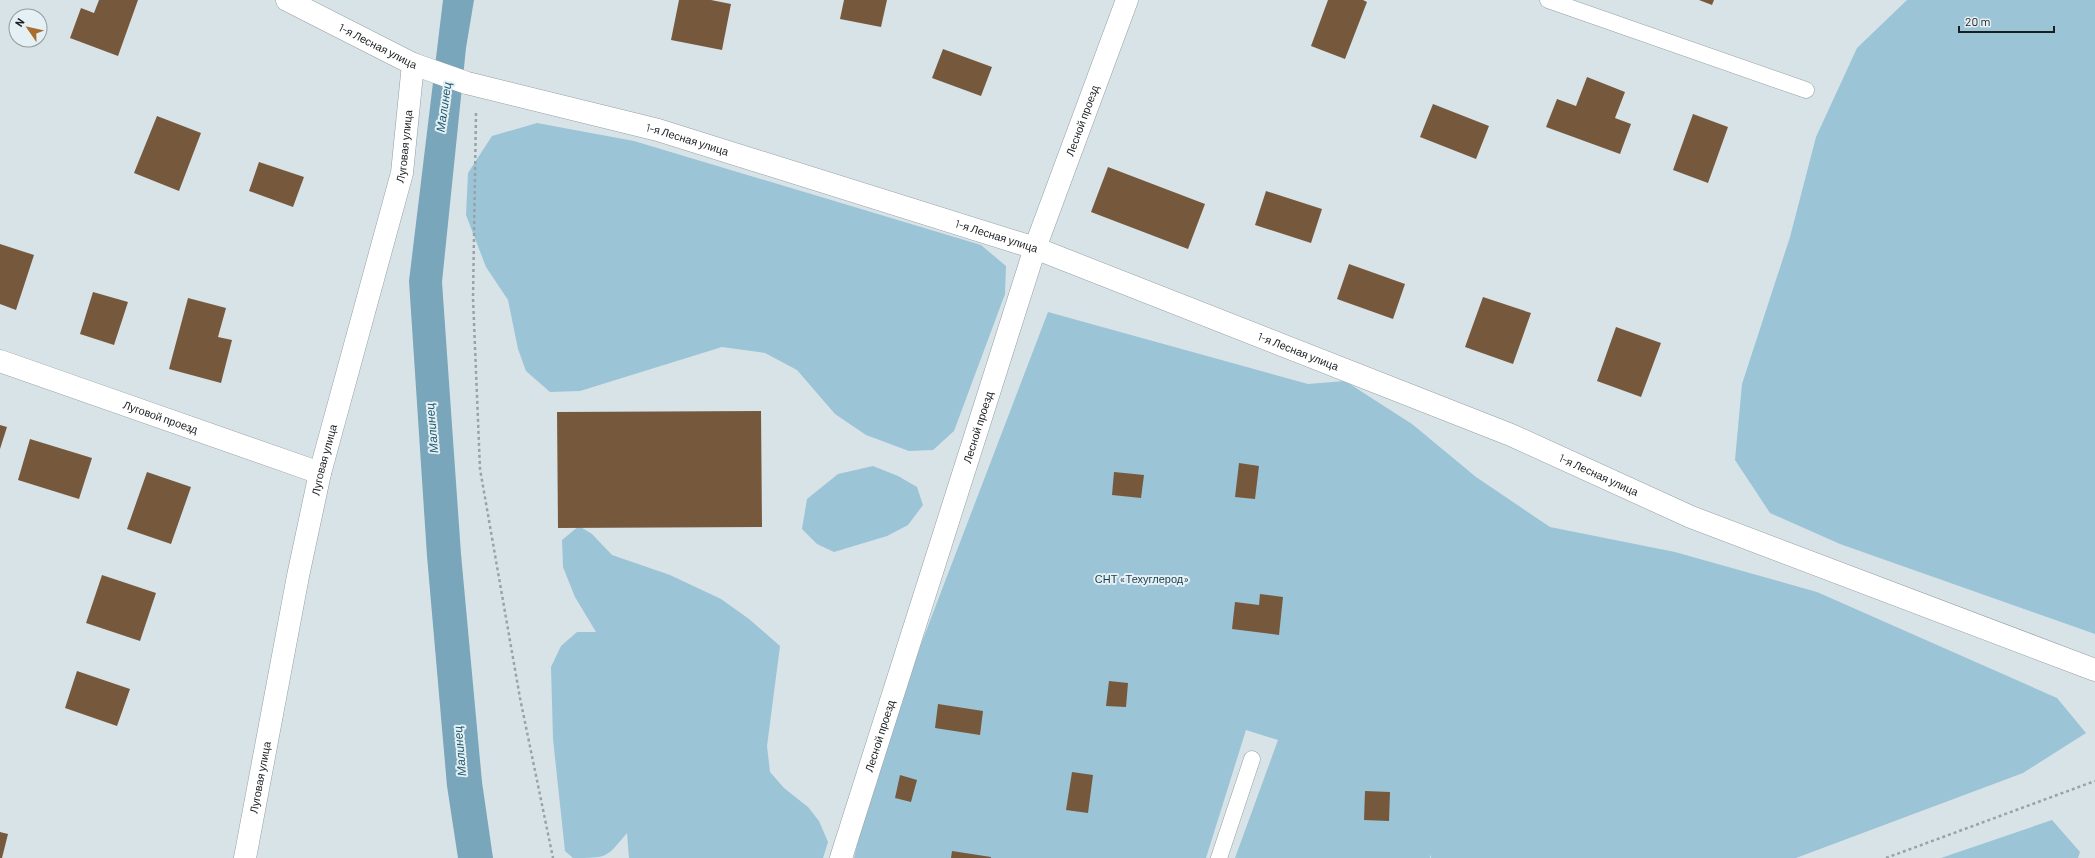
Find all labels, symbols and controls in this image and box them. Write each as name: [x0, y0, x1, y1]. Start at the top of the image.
north arrow: [8, 8, 48, 48]
scale bar: [1959, 8, 2054, 34]
text: 20 m: [1965, 14, 1991, 28]
text: N: [12, 15, 27, 29]
street label: 1-я Лесная улица: [337, 21, 420, 71]
water label: Малинец: [433, 81, 454, 133]
street label: Лесной проезд: [1063, 83, 1101, 158]
street label: Луговая улица: [393, 108, 414, 184]
street label: 1-я Лесная улица: [645, 120, 731, 158]
street label: 1-я Лесная улица: [954, 216, 1040, 255]
street label: 1-я Лесная улица: [1256, 329, 1341, 373]
street label: Лесной проезд: [960, 389, 995, 465]
street label: Луговой проезд: [122, 398, 200, 436]
water label: Малинец: [422, 402, 441, 454]
street label: Луговая улица: [308, 422, 339, 497]
street label: 1-я Лесная улица: [1557, 451, 1641, 499]
park label: СНТ «Техуглерод»: [1095, 572, 1189, 585]
street label: Лесной проезд: [862, 698, 897, 773]
water label: Малинец: [450, 725, 469, 777]
street label: Луговая улица: [247, 739, 273, 814]

